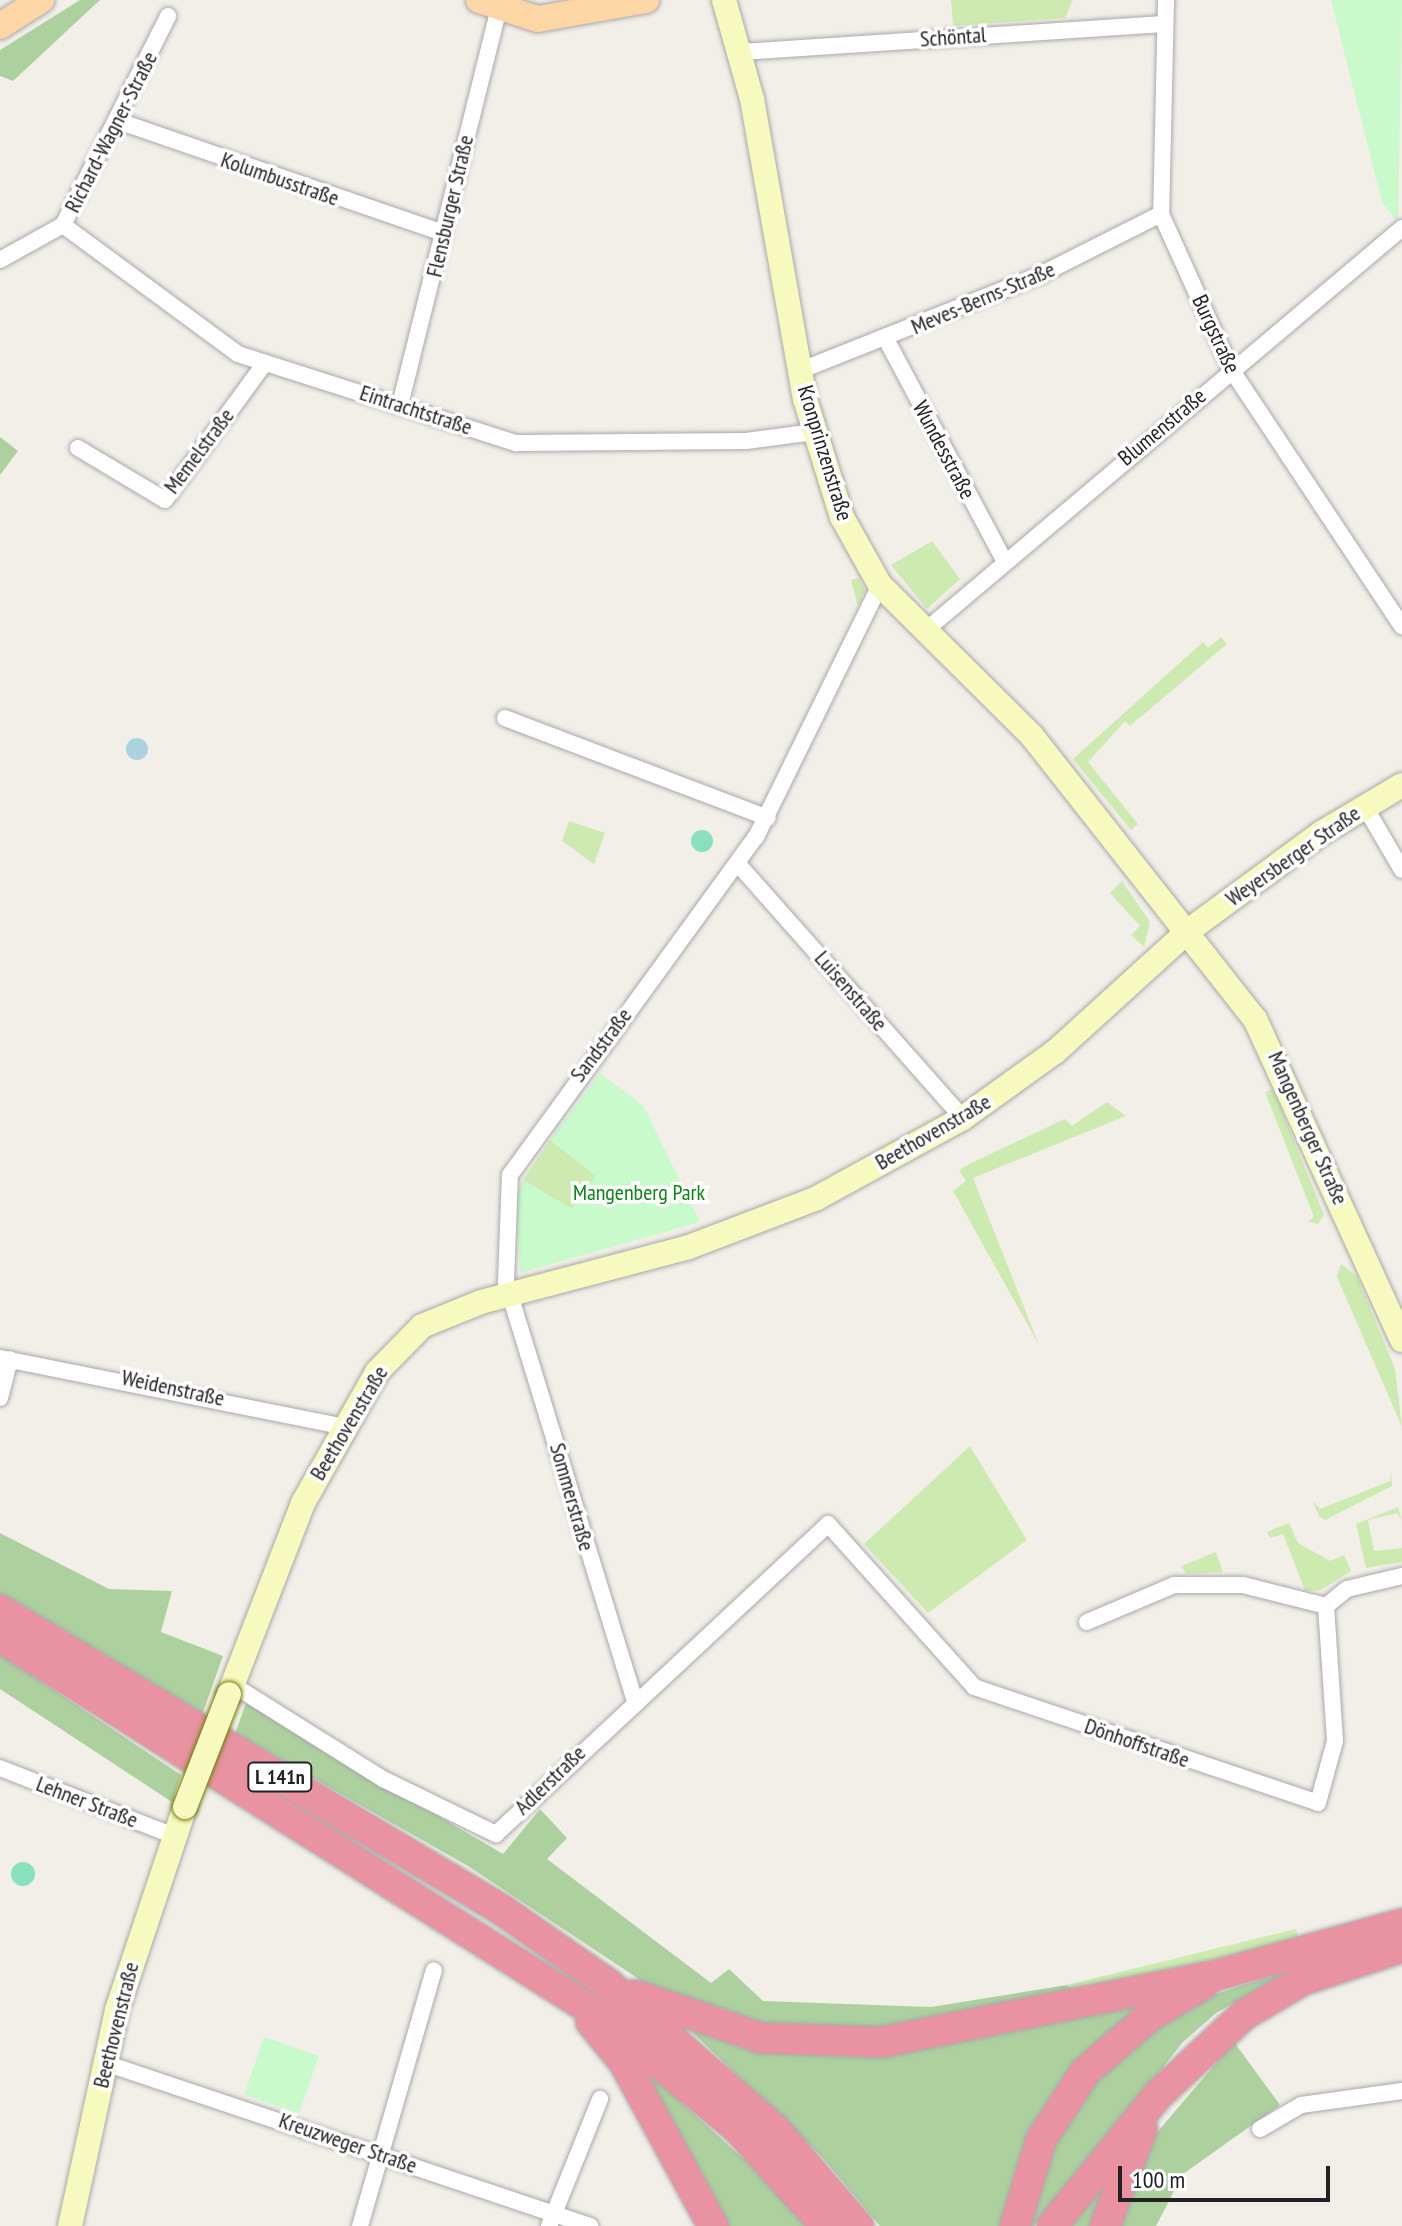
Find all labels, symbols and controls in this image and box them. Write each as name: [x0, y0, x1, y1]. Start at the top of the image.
street label: Schöntal: [919, 22, 987, 52]
street label: Richard-Wagner-Straße: [59, 47, 163, 217]
street label: Flensburger Straße: [421, 132, 479, 280]
street label: Kolumbusstraße: [217, 146, 343, 212]
street label: Meves-Berns-Straße: [907, 256, 1059, 340]
street label: Burgstraße: [1186, 291, 1246, 377]
street label: Eintrachtstraße: [357, 379, 475, 441]
street label: Kronprinzenstraße: [792, 382, 858, 524]
street label: Blumenstraße: [1113, 383, 1211, 471]
street label: Wundesstraße: [907, 396, 981, 504]
street label: Memelstraße: [158, 403, 240, 499]
street label: Weyersberger Straße: [1221, 800, 1365, 912]
street label: Luisenstraße: [809, 946, 893, 1036]
street label: Sandstraße: [565, 1003, 637, 1087]
street label: Mangenberger Straße: [1262, 1047, 1354, 1209]
street label: Beethovenstraße: [871, 1088, 995, 1176]
park label: Mangenberg Park: [573, 1180, 705, 1206]
street label: Beethovenstraße: [305, 1361, 393, 1485]
street label: Weidenstraße: [119, 1364, 227, 1412]
street label: Sommerstraße: [544, 1440, 600, 1554]
street label: Dönhoffstraße: [1081, 1713, 1193, 1773]
street label: Adlerstraße: [509, 1740, 591, 1820]
road number: L 141n: [246, 1761, 314, 1793]
street label: Lehner Straße: [33, 1771, 141, 1833]
street label: Beethovenstraße: [88, 1959, 144, 2091]
street label: Kreuzweger Straße: [276, 2107, 420, 2179]
scale bar: [1122, 2150, 1334, 2200]
text: 100 m: [1132, 2164, 1185, 2195]

